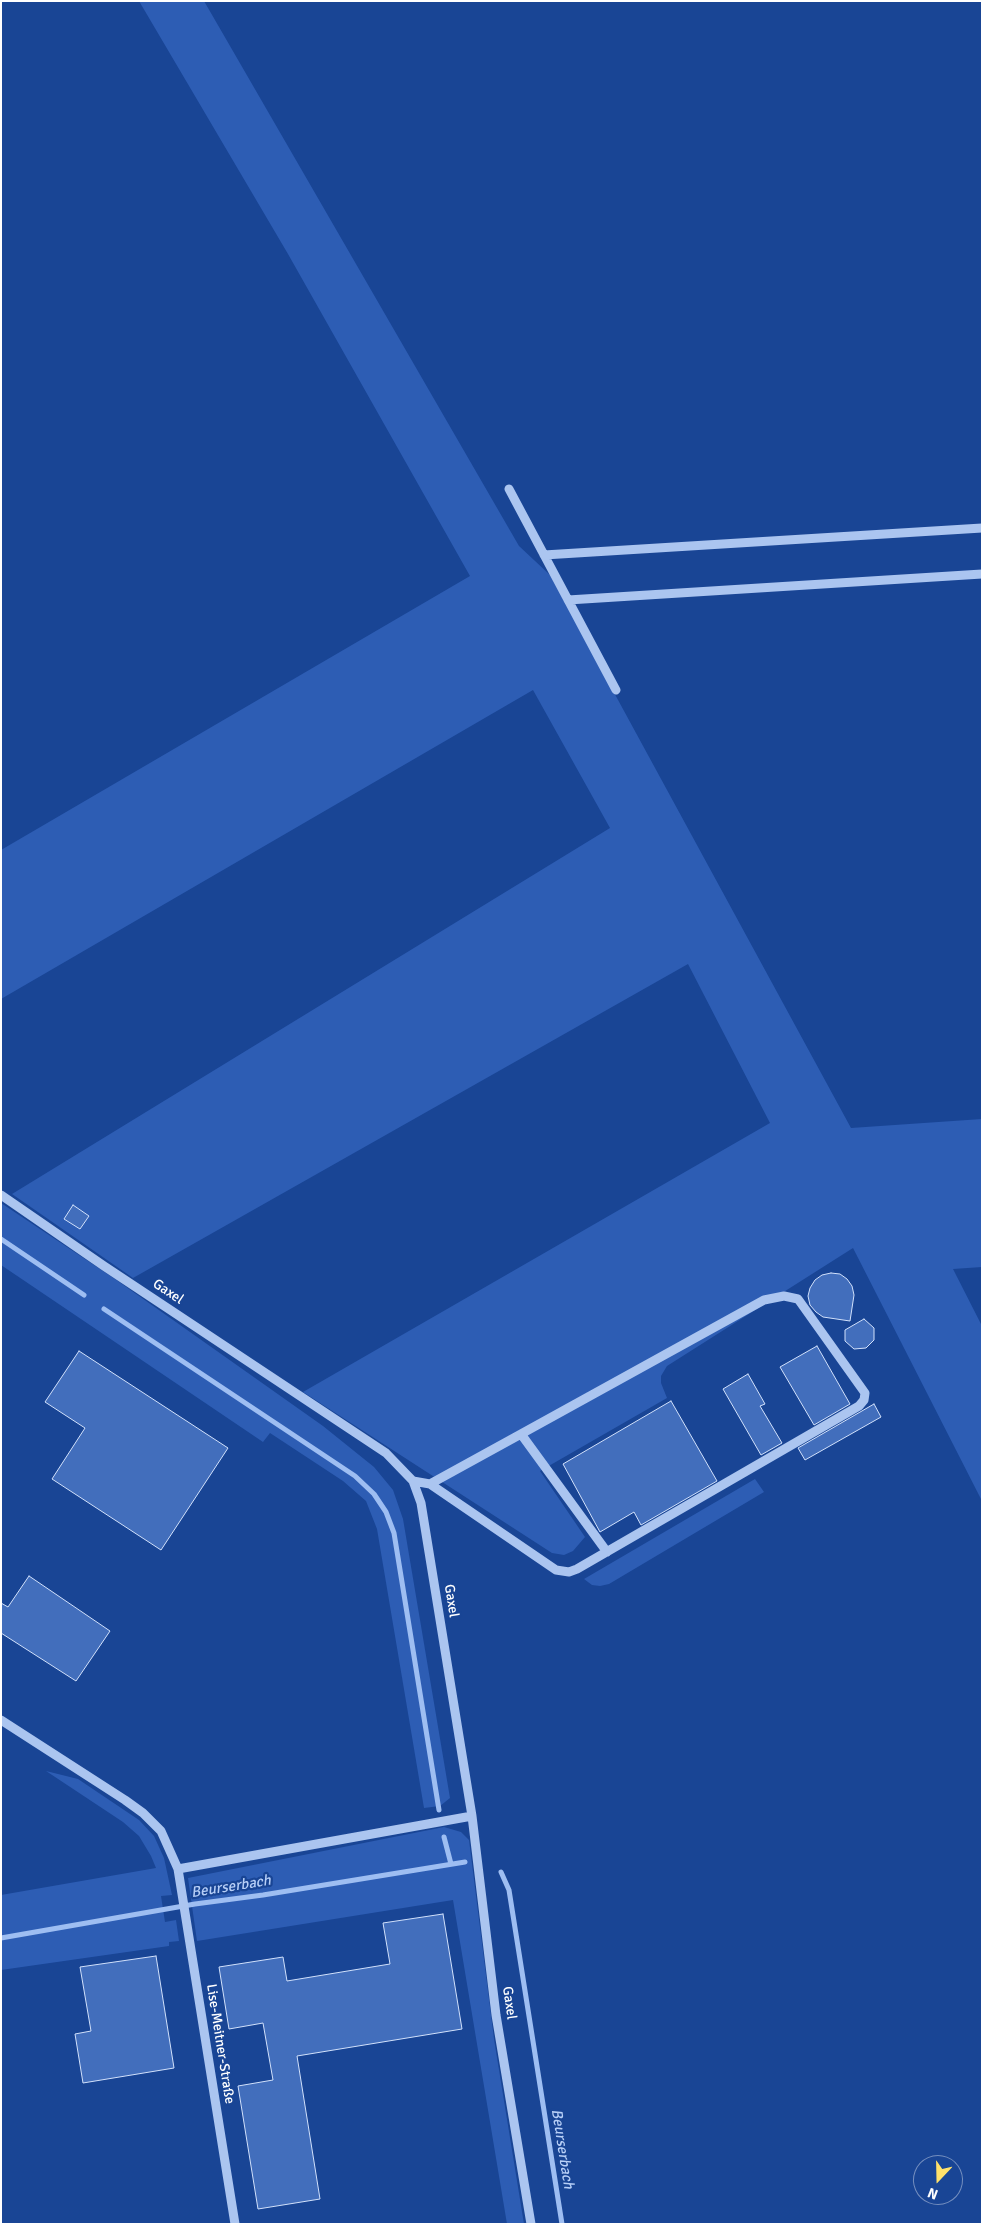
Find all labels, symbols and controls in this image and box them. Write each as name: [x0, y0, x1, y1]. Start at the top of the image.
street label: Gaxel: [149, 1276, 187, 1308]
street label: Gaxel: [440, 1583, 462, 1619]
water label: Beurserbach: [190, 1872, 272, 1902]
street label: Lise-Meitner-Straße: [202, 1983, 238, 2105]
street label: Gaxel: [498, 1985, 520, 2021]
water label: Beurserbach: [547, 2108, 577, 2190]
north arrow: [913, 2155, 963, 2205]
text: N: [925, 2184, 940, 2203]

